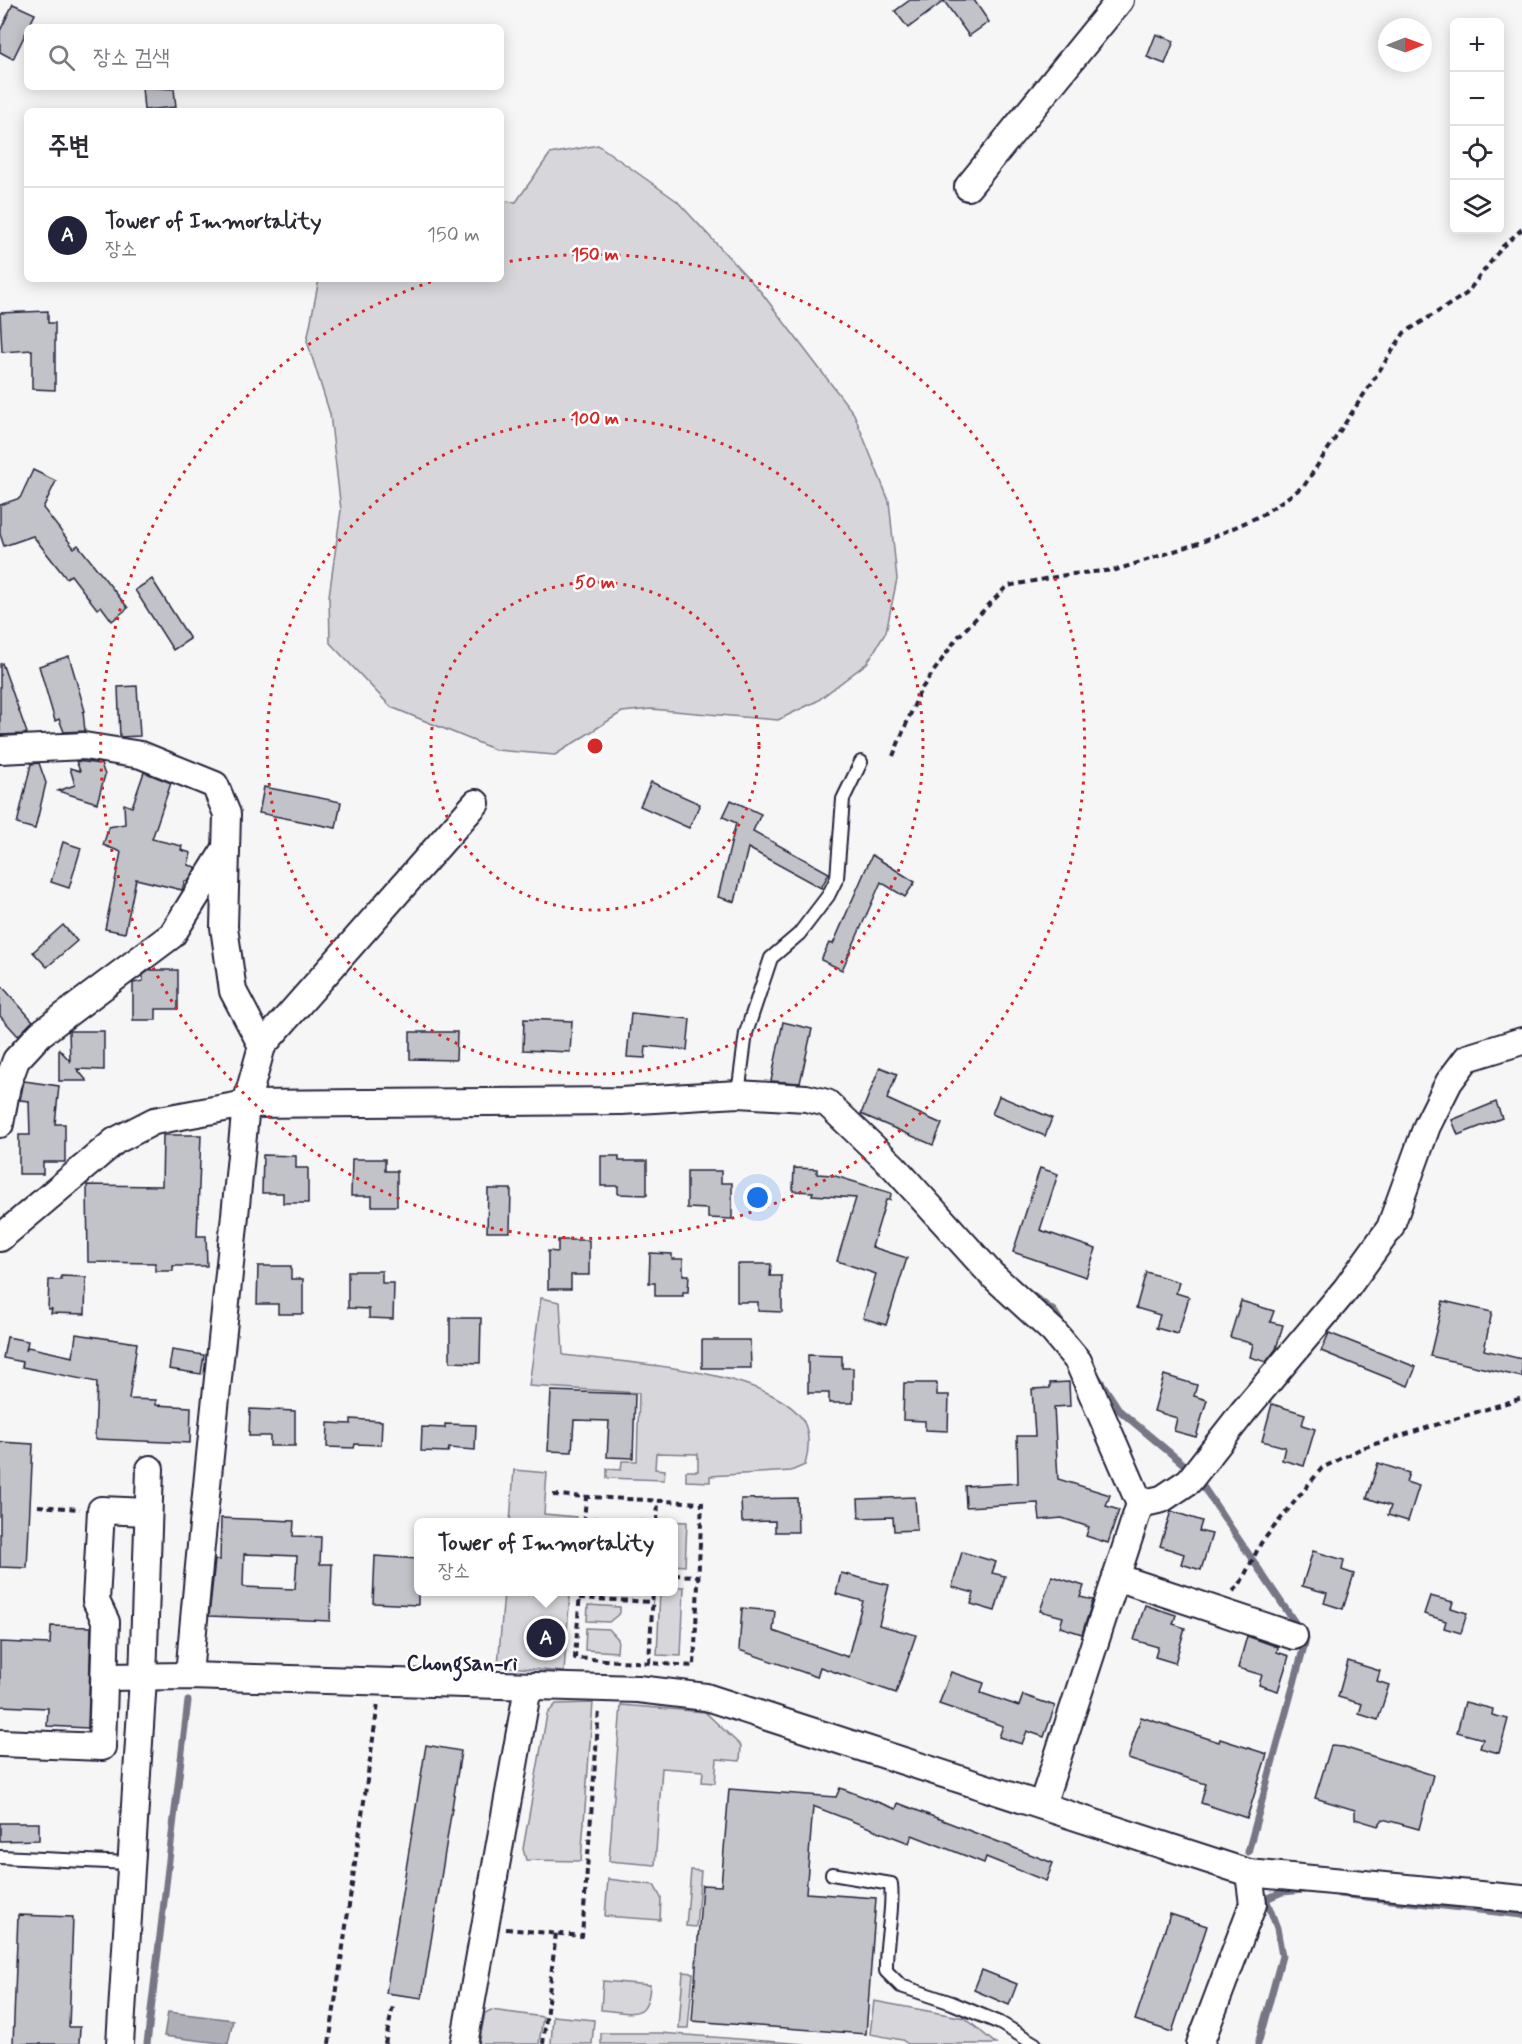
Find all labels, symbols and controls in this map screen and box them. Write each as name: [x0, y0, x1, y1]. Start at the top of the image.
north arrow: [1378, 18, 1432, 72]
map controls: [1450, 18, 1504, 234]
button: +: [1450, 18, 1504, 72]
search box: [24, 24, 504, 90]
icon: search: [45, 41, 78, 74]
text: 장소 검색: [93, 44, 170, 72]
button: −: [1450, 72, 1504, 126]
button: locate: [1450, 126, 1504, 180]
text: 주변: [48, 130, 90, 164]
button: layers: [1450, 180, 1504, 234]
text: Tower of Immortality: [105, 208, 322, 236]
text: A: [61, 222, 74, 249]
text: 150 m: [427, 222, 480, 249]
text: 장소: [105, 236, 137, 263]
text: 150 m: [571, 243, 619, 267]
text: 100 m: [571, 407, 619, 431]
text: 50 m: [575, 571, 615, 595]
centre of rings: [585, 736, 605, 756]
your location: [743, 1183, 772, 1212]
popup: [414, 1518, 678, 1596]
text: Tower of Immortality: [438, 1530, 654, 1558]
text: 장소: [438, 1558, 470, 1585]
pin: A: [526, 1616, 566, 1660]
district label: Chongsan-ri: [407, 1650, 517, 1682]

